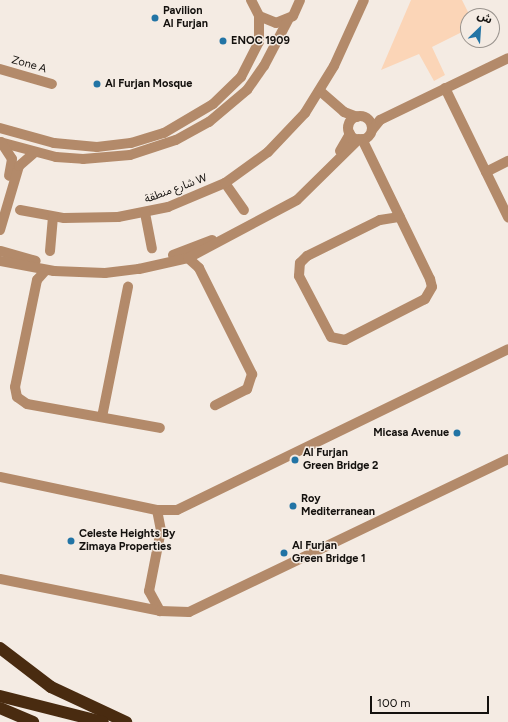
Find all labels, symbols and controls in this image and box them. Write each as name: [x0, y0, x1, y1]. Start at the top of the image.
place label: Pavilion Al Furjan: [163, 5, 208, 31]
north arrow: [460, 8, 500, 48]
text: ش: [475, 8, 494, 27]
marker: Pavilion Al Furjan: [150, 13, 160, 23]
place label: ENOC 1909: [231, 34, 290, 48]
marker: ENOC 1909: [218, 36, 228, 46]
street label: Zone A: [10, 54, 48, 76]
place label: Al Furjan Mosque: [105, 77, 192, 91]
marker: Al Furjan Mosque: [92, 79, 102, 89]
street label: شارع منطقة W: [143, 172, 209, 206]
place label: Micasa Avenue: [373, 426, 449, 440]
marker: Micasa Avenue: [452, 428, 462, 438]
place label: Al Furjan Green Bridge 2: [303, 447, 378, 473]
marker: Al Furjan Green Bridge 2: [290, 455, 300, 465]
place label: Roy Mediterranean: [301, 493, 375, 519]
marker: Roy Mediterranean: [288, 501, 298, 511]
place label: Celeste Heights By Zimaya Properties: [79, 528, 175, 554]
marker: Celeste Heights By Zimaya Properties: [66, 536, 76, 546]
place label: Al Furjan Green Bridge 1: [292, 540, 366, 566]
marker: Al Furjan Green Bridge 1: [279, 548, 289, 558]
scale bar: [372, 688, 491, 714]
text: 100 m: [377, 696, 411, 710]

